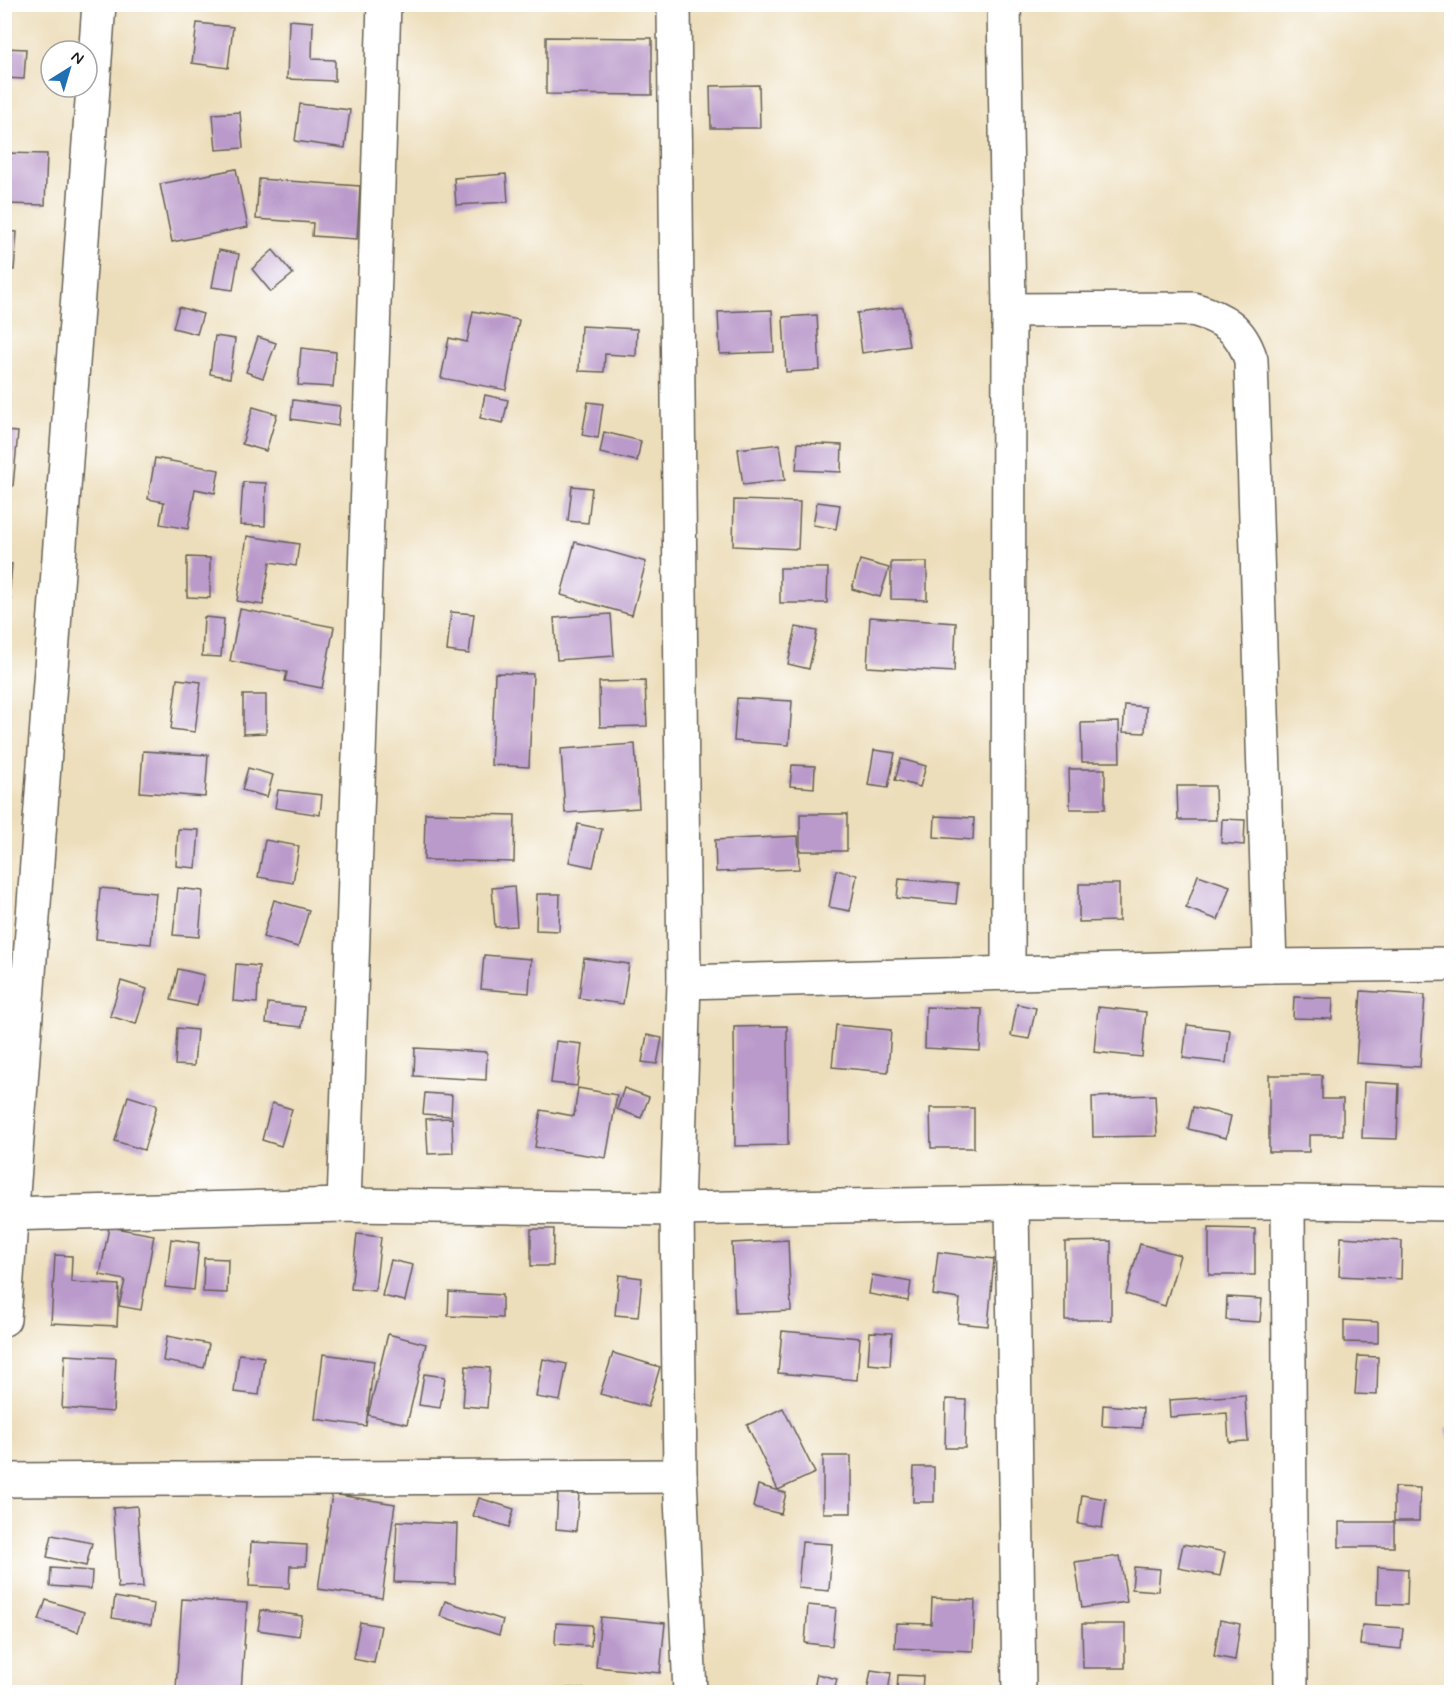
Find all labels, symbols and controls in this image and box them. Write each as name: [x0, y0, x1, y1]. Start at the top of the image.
north arrow: [39, 39, 99, 99]
text: N: [67, 47, 88, 70]

